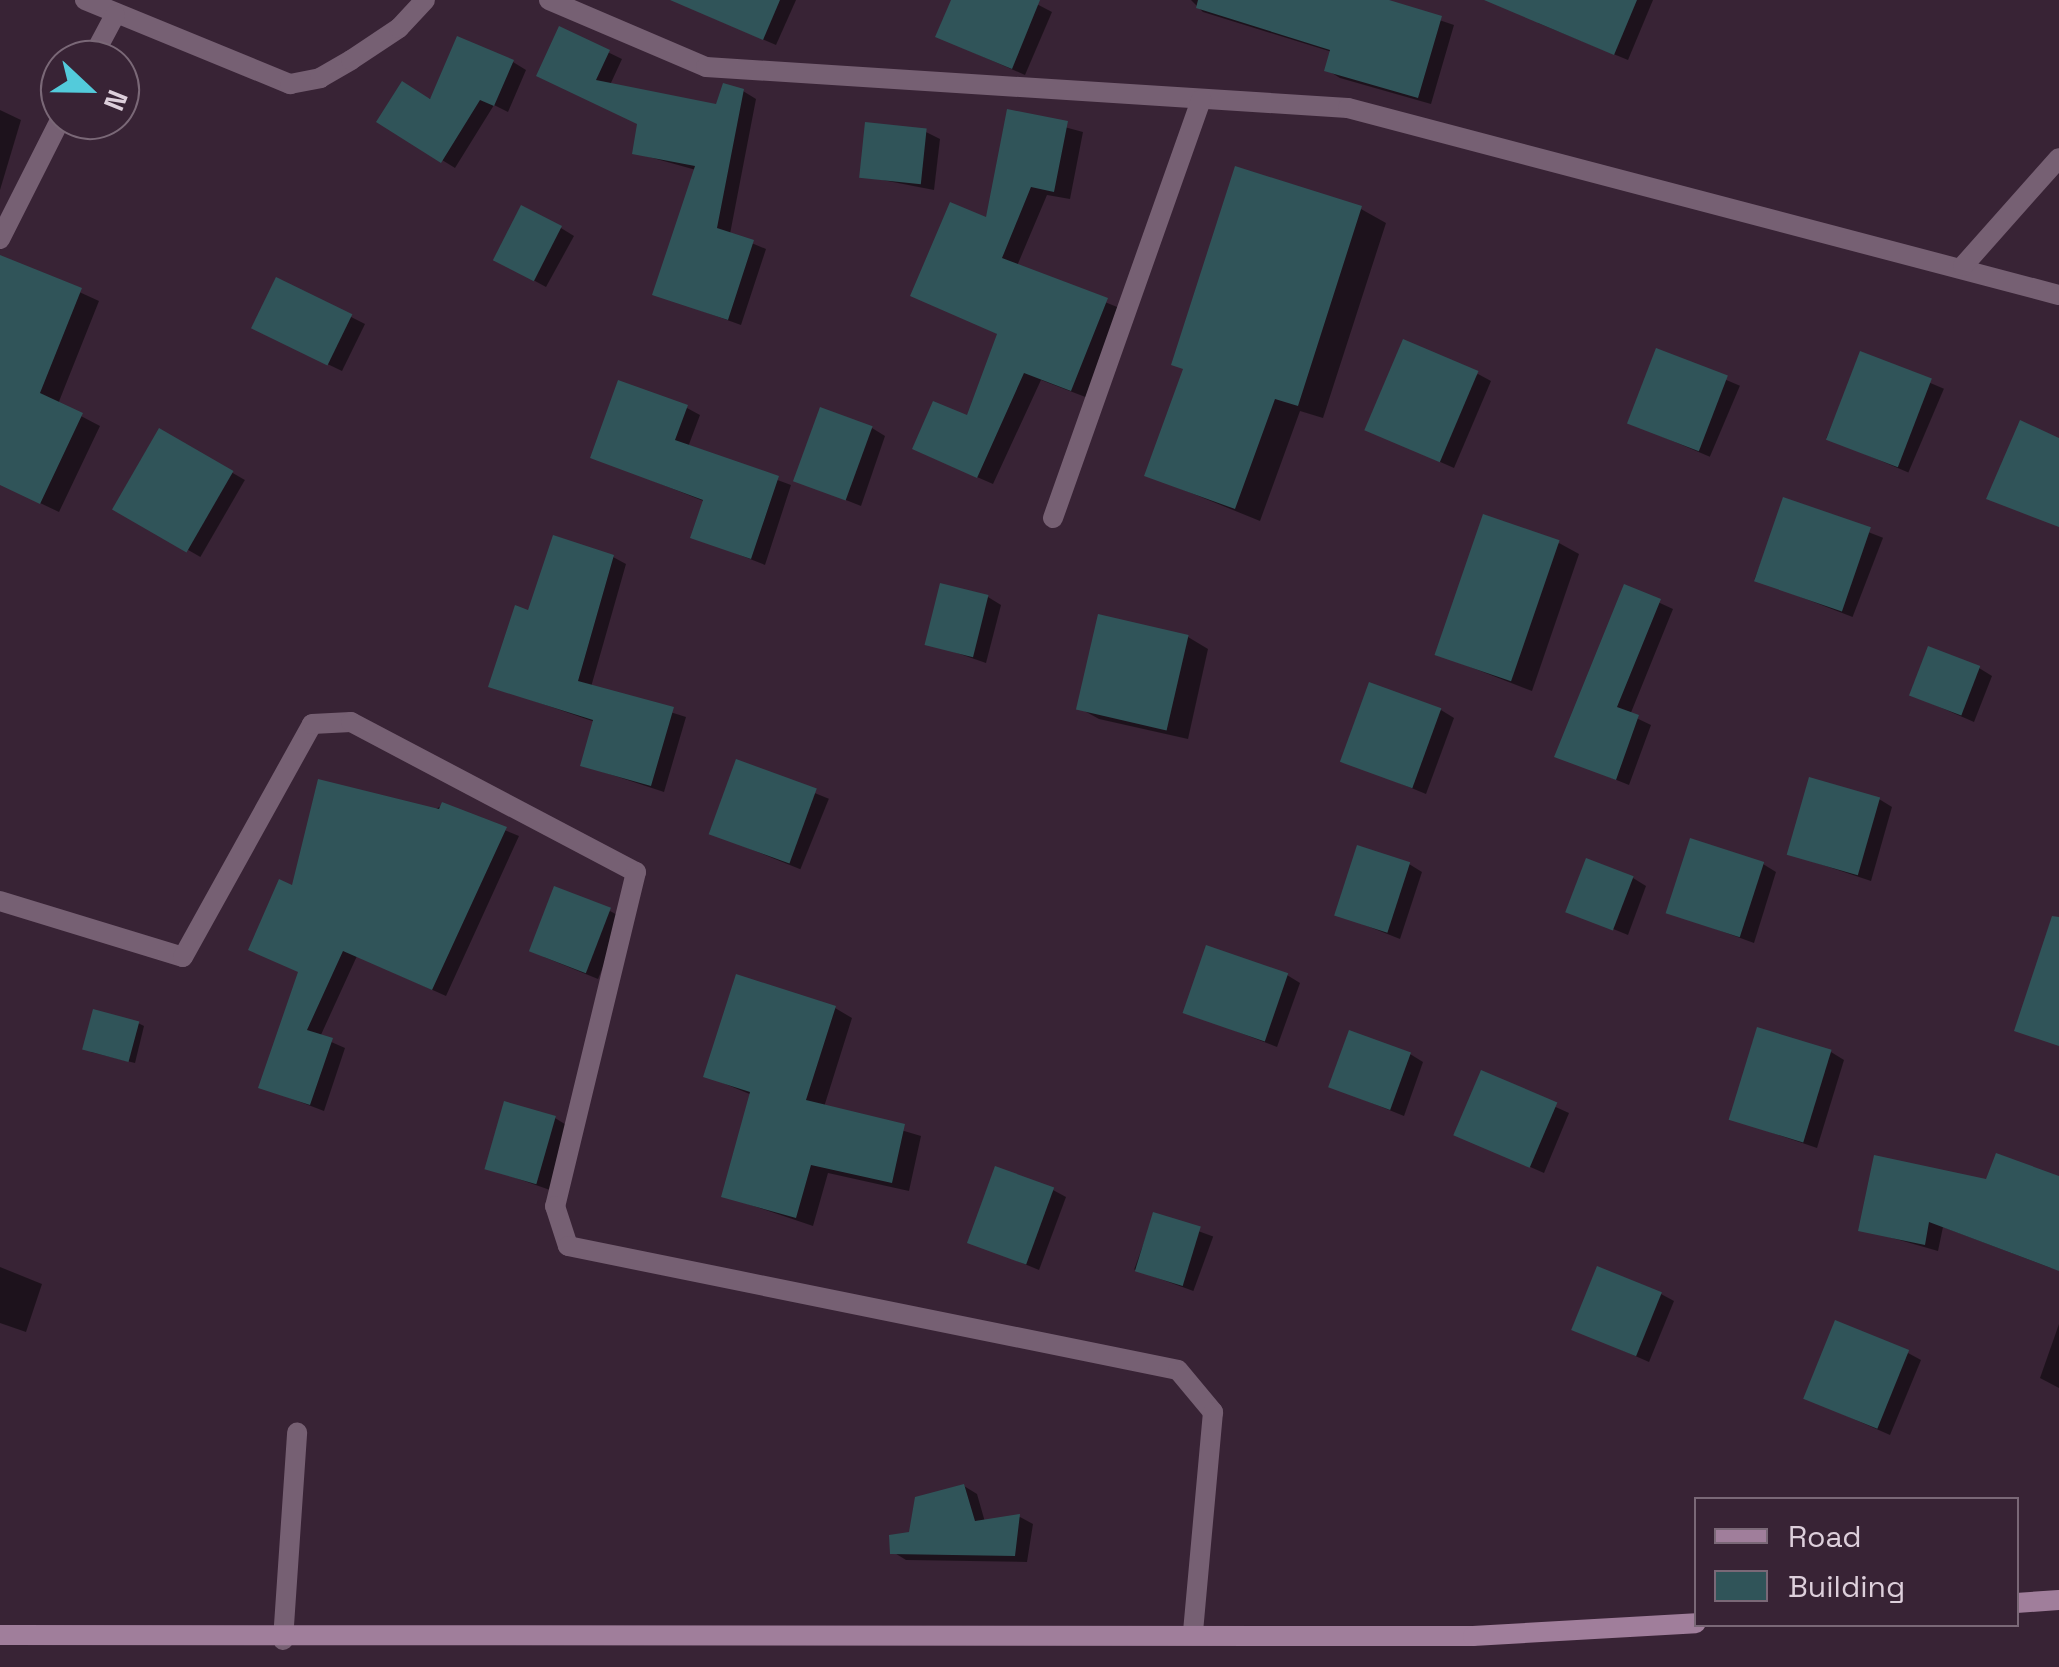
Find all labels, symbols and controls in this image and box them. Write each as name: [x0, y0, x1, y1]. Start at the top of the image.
north arrow: [40, 40, 140, 140]
text: N: [96, 85, 136, 116]
legend: [1694, 1497, 2019, 1627]
text: Road: [1788, 1517, 1862, 1556]
text: Building: [1788, 1567, 1905, 1606]

